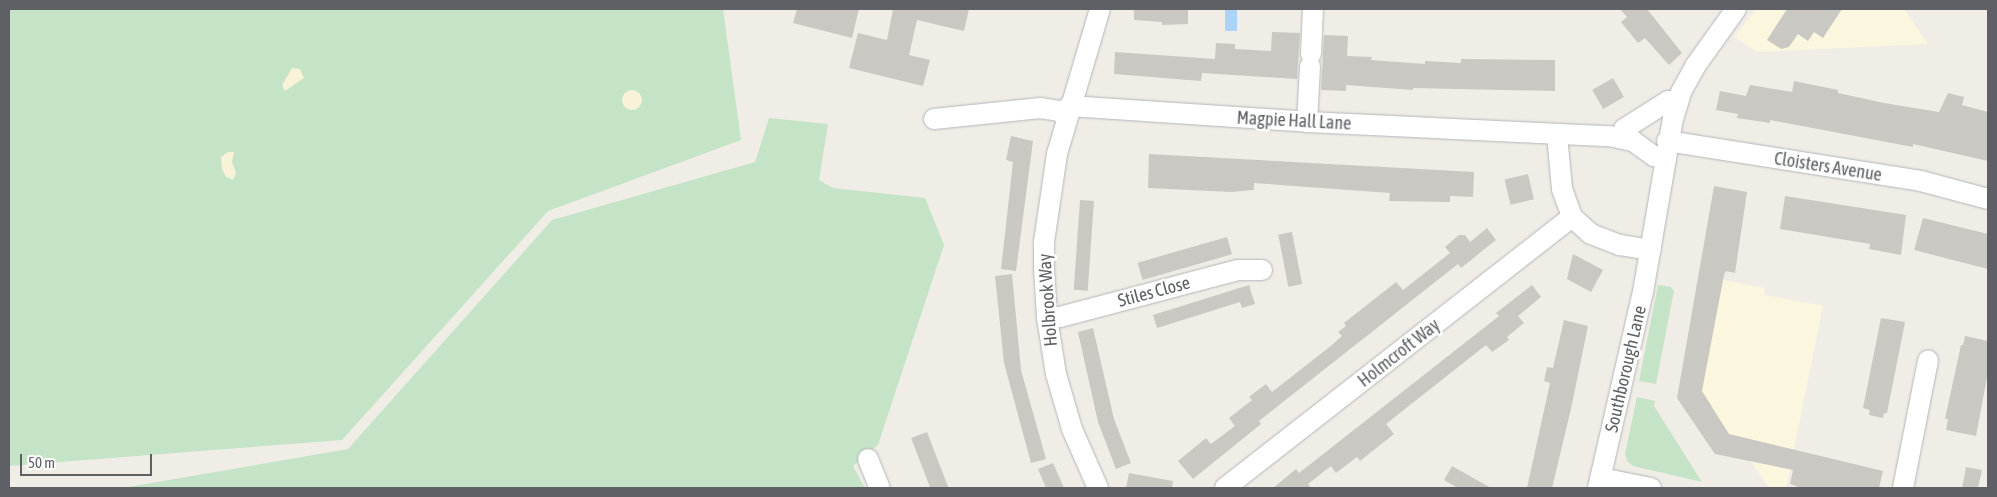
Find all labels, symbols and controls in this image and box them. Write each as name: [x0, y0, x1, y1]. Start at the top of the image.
street label: Magpie Hall Lane: [1236, 107, 1352, 135]
street label: Cloisters Avenue: [1773, 148, 1883, 186]
street label: Holbrook Way: [1034, 253, 1062, 347]
street label: Stiles Close: [1115, 272, 1193, 312]
street label: Southborough Lane: [1601, 304, 1651, 434]
street label: Holmcroft Way: [1354, 314, 1444, 392]
scale bar: [22, 444, 155, 476]
text: 50 m: [28, 454, 55, 471]

